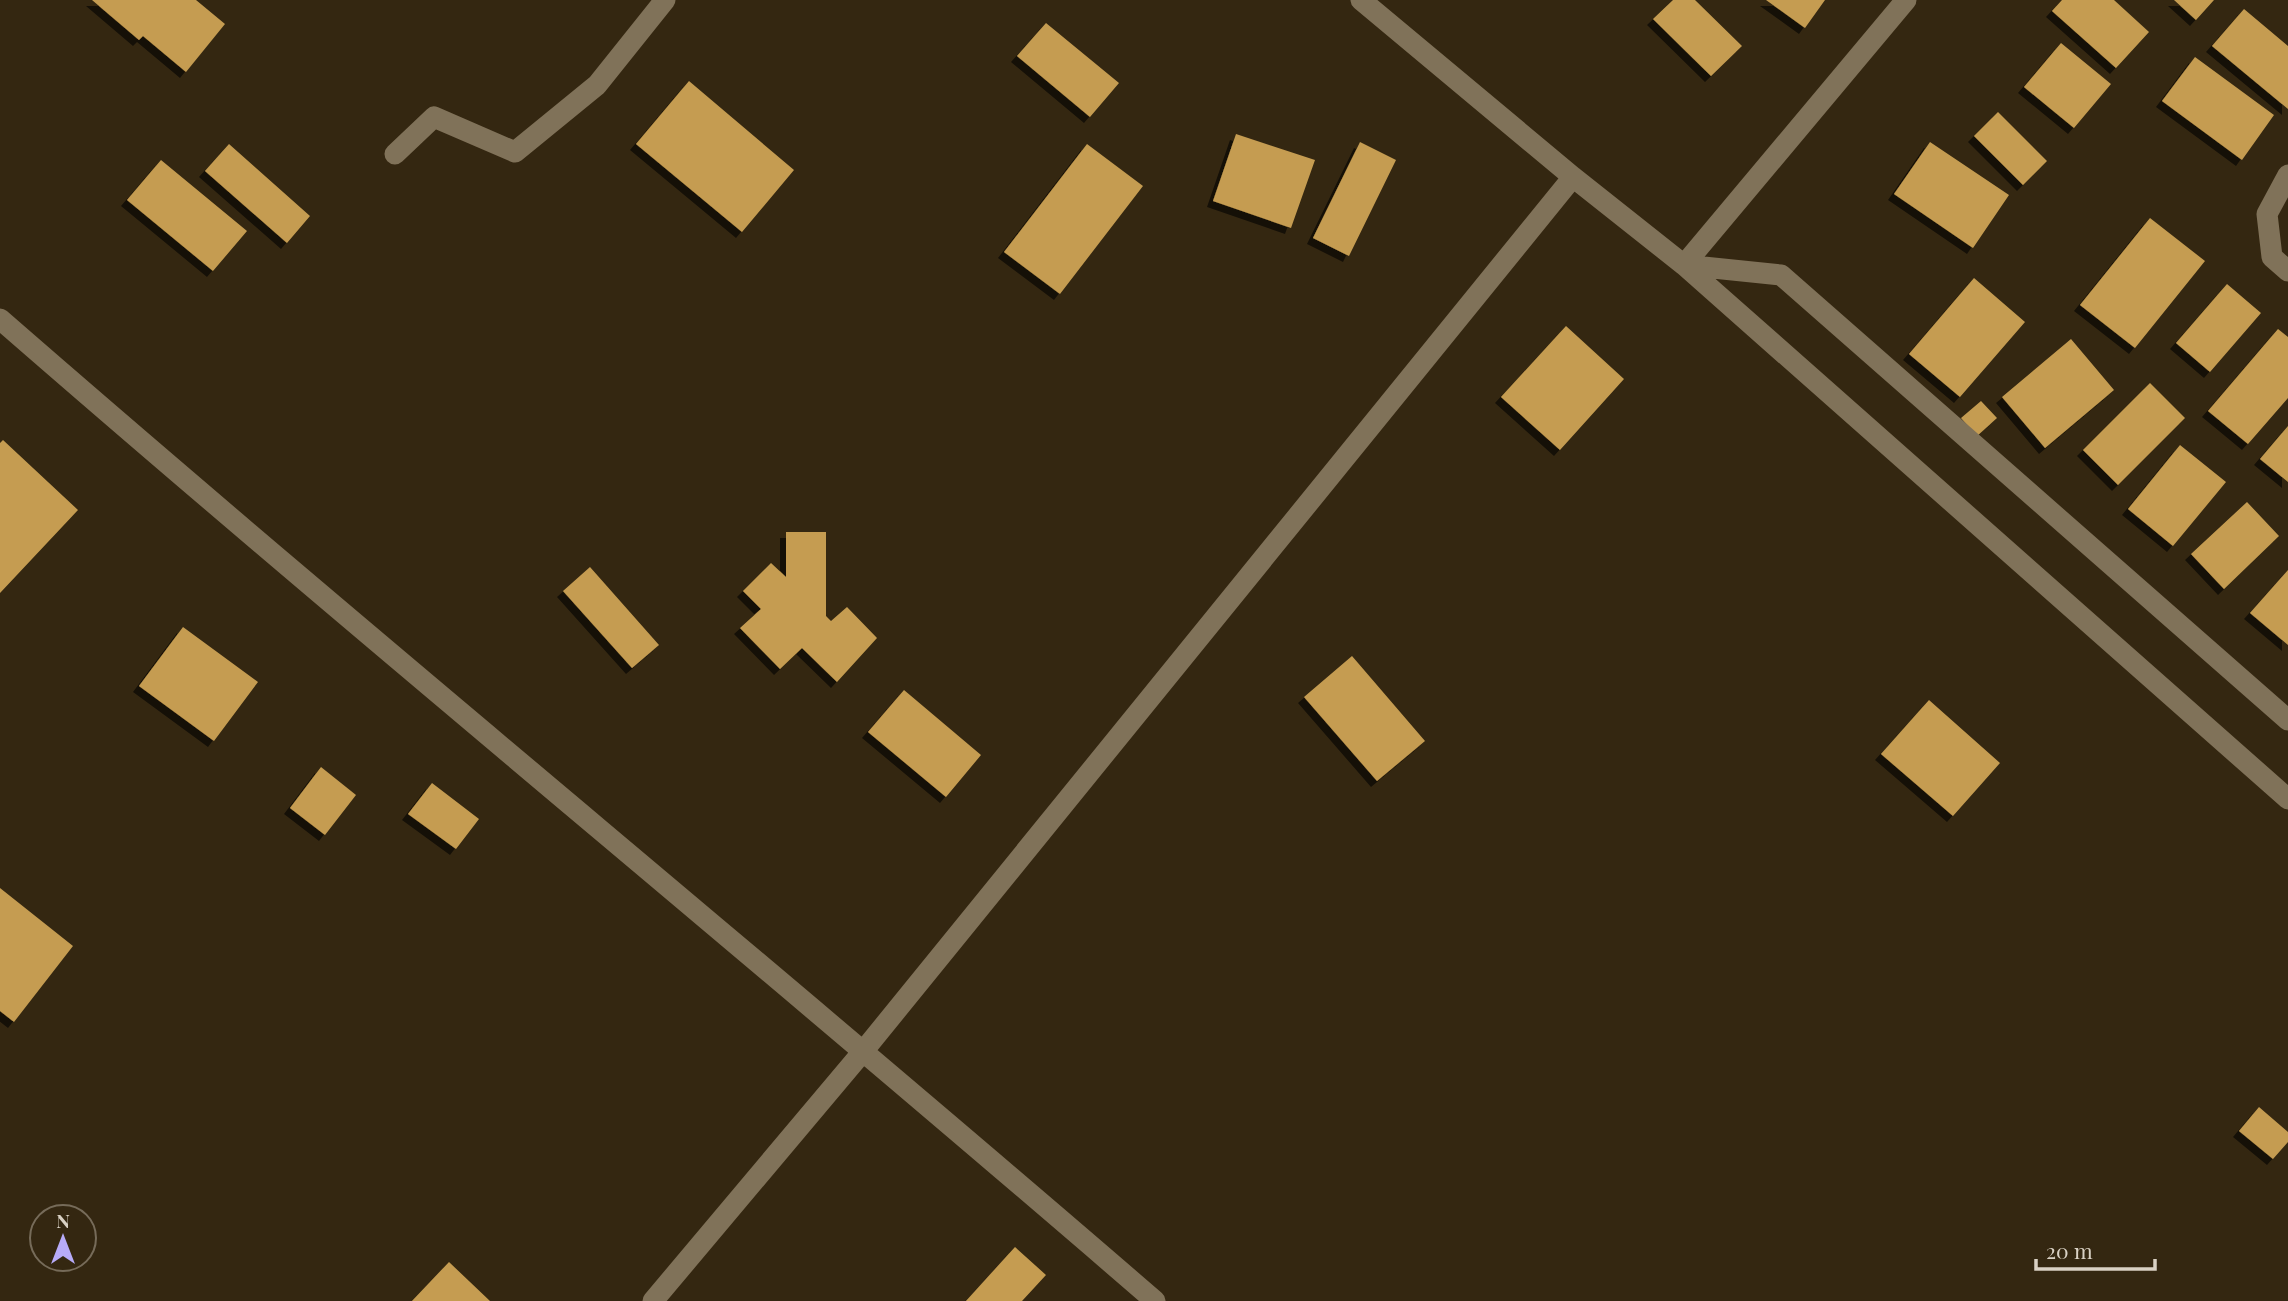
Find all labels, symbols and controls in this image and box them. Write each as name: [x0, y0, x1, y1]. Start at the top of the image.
north arrow: [28, 1203, 98, 1273]
text: N: [56, 1207, 70, 1233]
scale bar: [2036, 1228, 2155, 1272]
text: 20 m: [2046, 1236, 2093, 1264]

